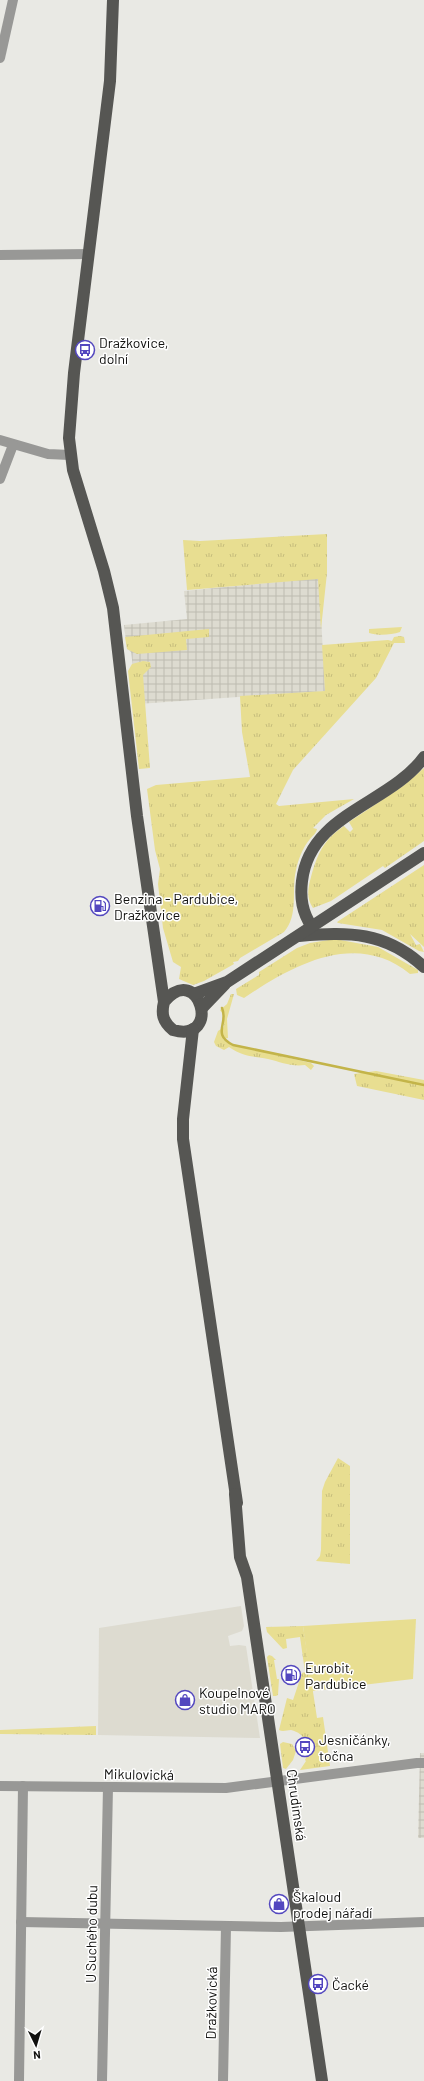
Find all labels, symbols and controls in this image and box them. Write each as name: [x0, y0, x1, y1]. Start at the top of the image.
place label: Dražkovice, dolní: [99, 334, 169, 367]
bus stop icon: Dražkovice, dolní: [74, 339, 96, 361]
place label: Benzina - Pardubice, Dražkovice: [114, 890, 238, 923]
fuel station icon: Benzina - Pardubice, Dražkovice: [89, 895, 111, 917]
place label: Eurobit, Pardubice: [305, 1659, 367, 1692]
fuel station icon: Eurobit, Pardubice: [280, 1664, 302, 1686]
place label: Koupelnové studio MARO: [199, 1684, 276, 1717]
shop icon: Koupelnové studio MARO: [174, 1689, 196, 1711]
place label: Jesničánky, točna: [319, 1731, 391, 1764]
bus stop icon: Jesničánky, točna: [294, 1736, 316, 1758]
street label: Mikulovická: [104, 1765, 174, 1783]
street label: Chrudimská: [284, 1768, 310, 1842]
street label: U Suchého dubu: [82, 1885, 100, 1983]
place label: Škaloud prodej nářadí: [293, 1888, 372, 1921]
shop icon: Škaloud prodej nářadí: [268, 1893, 290, 1915]
street label: Dražkovická: [202, 1966, 220, 2040]
bus stop icon: Čacké: [307, 1973, 329, 1995]
place label: Čacké: [332, 1976, 369, 1993]
north arrow: [16, 2025, 56, 2065]
text: N: [33, 2049, 41, 2062]

